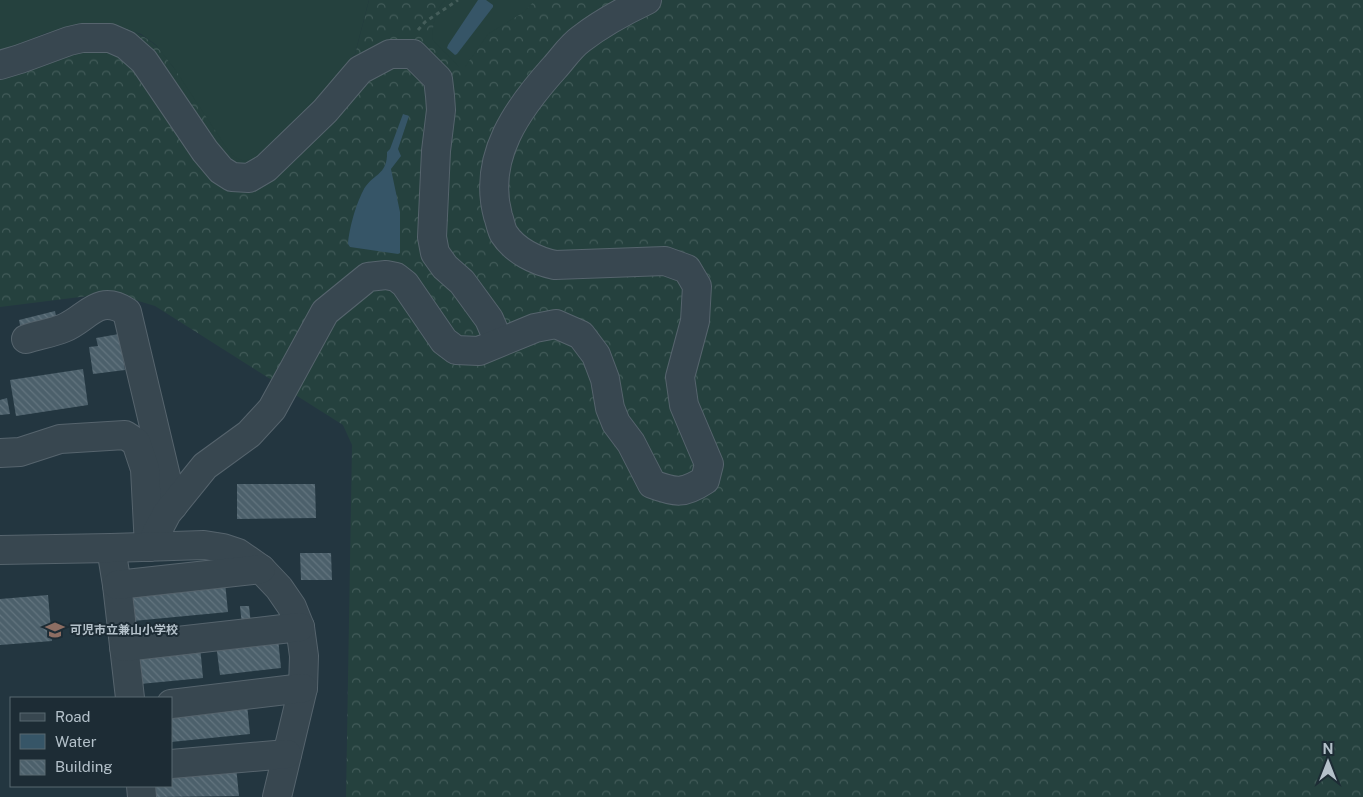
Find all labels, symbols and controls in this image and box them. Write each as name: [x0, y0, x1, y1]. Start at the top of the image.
school or university icon: 可児市立兼山小学校: [44, 619, 66, 641]
place label: 可児市立兼山小学校: [70, 623, 178, 637]
legend: [10, 697, 172, 787]
text: Road: [55, 708, 91, 725]
text: Water: [55, 733, 97, 750]
north arrow: [1303, 737, 1353, 787]
text: N: [1323, 741, 1333, 757]
text: Building: [55, 758, 113, 775]

